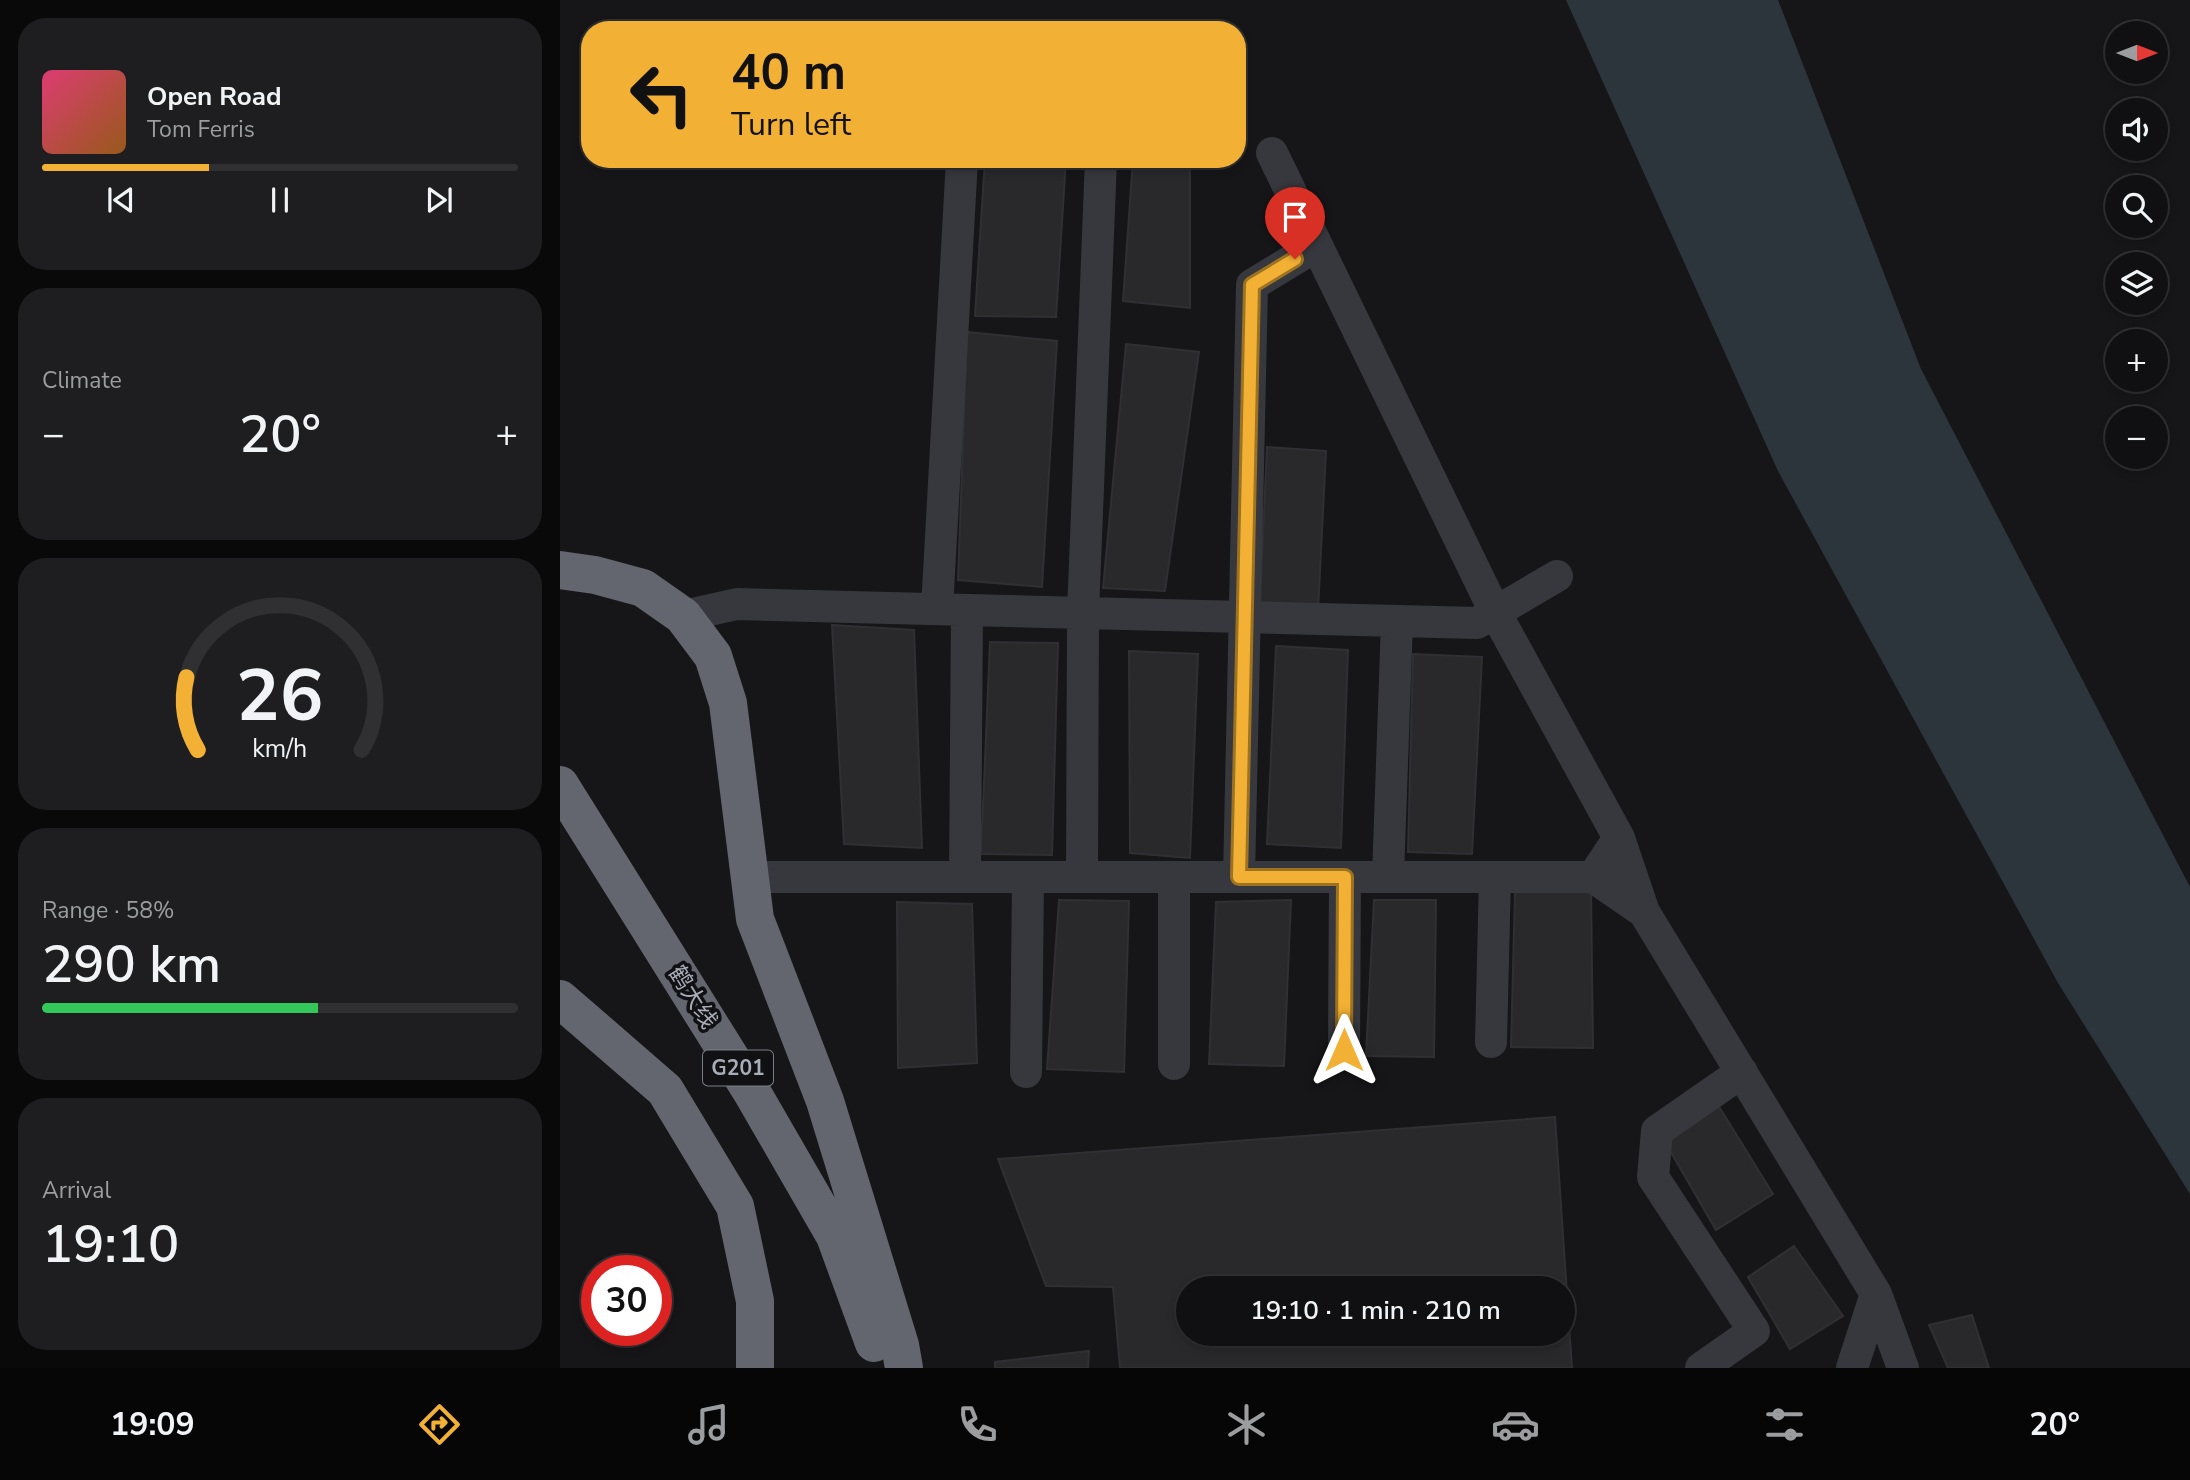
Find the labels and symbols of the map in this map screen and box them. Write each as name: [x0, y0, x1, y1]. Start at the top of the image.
north arrow: [2105, 21, 2168, 84]
pin: [1265, 187, 1325, 259]
street label: 鹤大线: [662, 960, 724, 1034]
position arrow: [1307, 1013, 1381, 1087]
road number: G201: [703, 1050, 773, 1086]
speed limit sign: 30: [581, 1255, 672, 1346]

